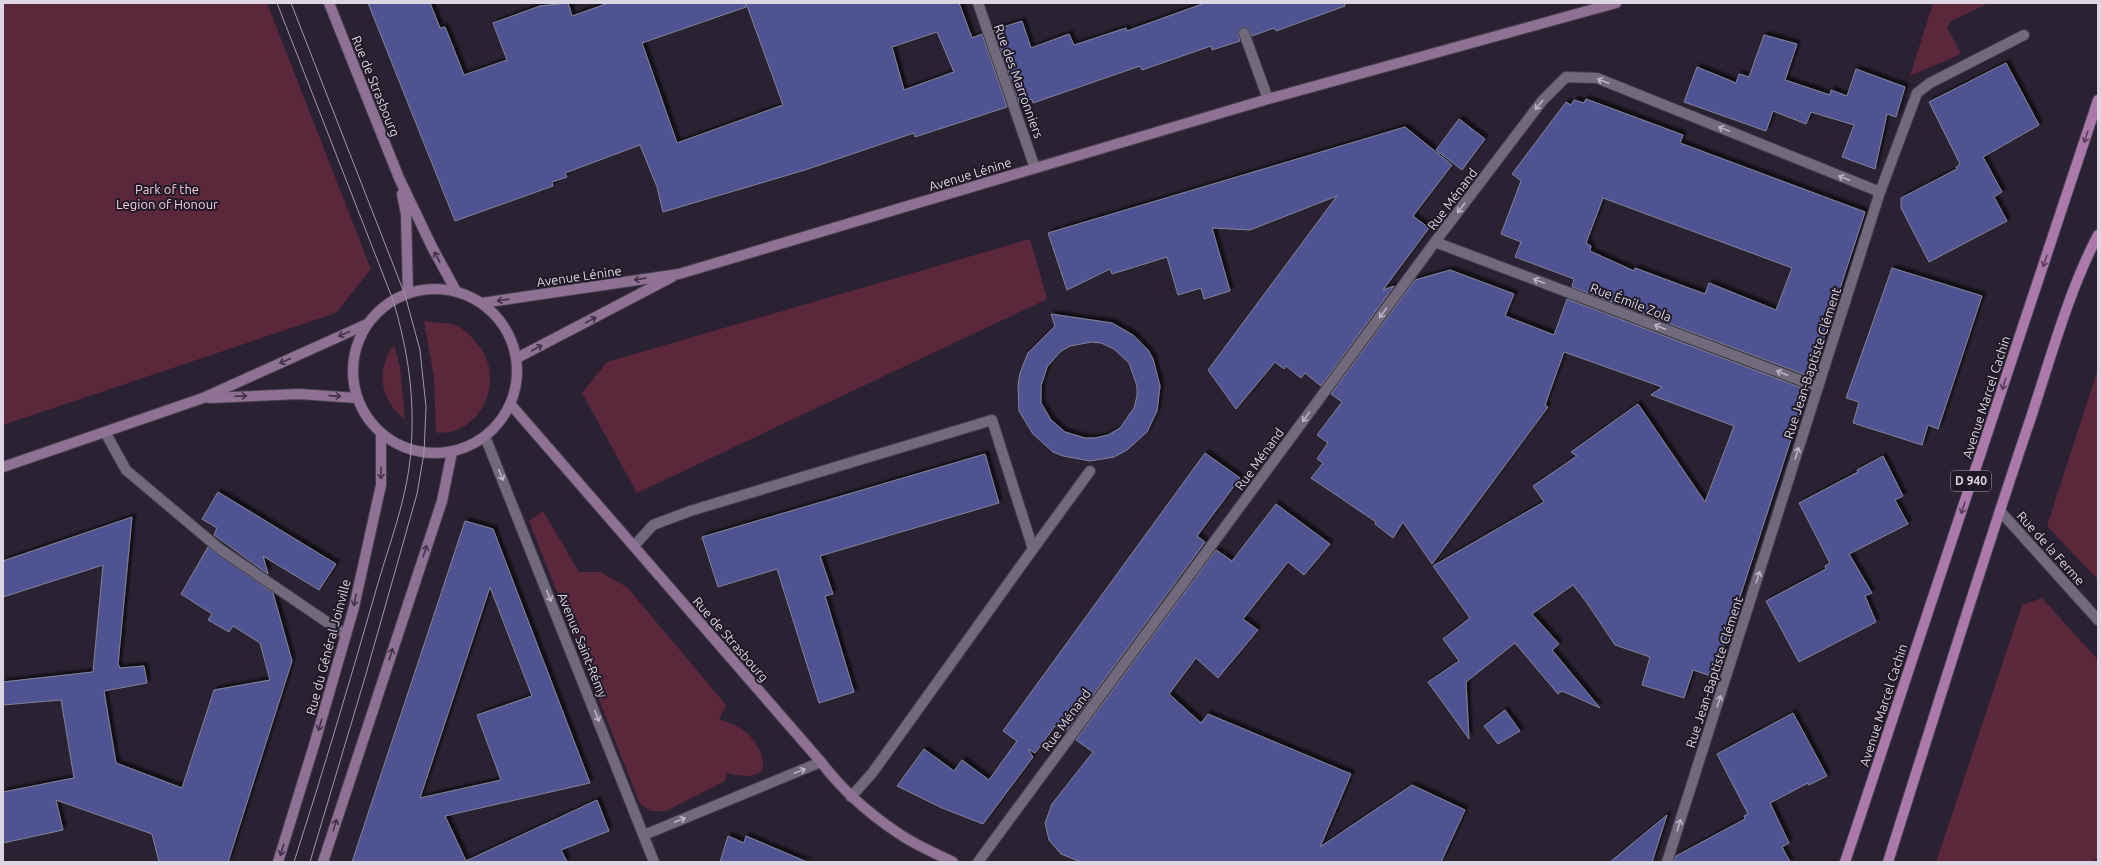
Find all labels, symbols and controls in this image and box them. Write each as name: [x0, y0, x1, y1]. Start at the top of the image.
street label: Rue des Marronniers: [992, 22, 1046, 140]
street label: Rue de Strasbourg: [349, 33, 403, 139]
one-way arrow: [1597, 76, 1609, 84]
one-way arrow: [1535, 99, 1544, 110]
one-way arrow: [1718, 125, 1730, 133]
one-way arrow: [2082, 131, 2089, 144]
street label: Avenue Lénine: [927, 155, 1013, 193]
street label: Rue Ménand: [1424, 166, 1480, 232]
one-way arrow: [1839, 173, 1851, 181]
park label: Park of the Legion of Honour: [116, 182, 218, 211]
one-way arrow: [1456, 203, 1465, 214]
one-way arrow: [433, 251, 441, 263]
one-way arrow: [2041, 254, 2048, 267]
street label: Avenue Lénine: [536, 263, 622, 289]
one-way arrow: [634, 276, 647, 284]
one-way arrow: [1533, 277, 1545, 285]
street label: Rue Émile Zola: [1588, 279, 1674, 324]
street label: Rue Jean-Baptiste Clément: [1781, 286, 1843, 440]
one-way arrow: [497, 296, 510, 304]
one-way arrow: [1379, 307, 1387, 318]
one-way arrow: [585, 316, 597, 323]
one-way arrow: [1654, 323, 1667, 330]
one-way arrow: [338, 331, 350, 338]
street label: Avenue Marcel Cachin: [1960, 334, 2012, 460]
one-way arrow: [531, 344, 543, 351]
one-way arrow: [280, 357, 292, 365]
one-way arrow: [1776, 368, 1788, 376]
one-way arrow: [2000, 378, 2007, 391]
one-way arrow: [234, 393, 247, 400]
one-way arrow: [328, 393, 341, 400]
one-way arrow: [1302, 412, 1310, 423]
street label: Rue Ménand: [1232, 425, 1286, 493]
one-way arrow: [1794, 447, 1801, 460]
one-way arrow: [377, 466, 385, 479]
one-way arrow: [497, 468, 505, 480]
road number: D 940: [1951, 471, 1991, 491]
one-way arrow: [1959, 501, 1966, 514]
street label: Rue de la Ferme: [2014, 508, 2088, 588]
one-way arrow: [422, 545, 429, 558]
one-way arrow: [1755, 571, 1762, 584]
street label: Rue du Général Joinville: [303, 578, 353, 716]
one-way arrow: [546, 589, 554, 601]
street label: Avenue Saint-Rémy: [556, 590, 610, 700]
one-way arrow: [351, 593, 359, 606]
street label: Rue de Strasbourg: [690, 594, 772, 684]
street label: Rue Jean-Baptiste Clément: [1683, 595, 1745, 749]
street label: Avenue Marcel Cachin: [1857, 642, 1909, 768]
one-way arrow: [388, 648, 395, 661]
street label: Rue Ménand: [1039, 686, 1093, 754]
one-way arrow: [1715, 695, 1723, 707]
one-way arrow: [594, 710, 601, 722]
one-way arrow: [316, 719, 323, 732]
one-way arrow: [794, 767, 806, 774]
one-way arrow: [674, 816, 686, 824]
one-way arrow: [332, 819, 340, 831]
one-way arrow: [1676, 819, 1683, 832]
one-way arrow: [278, 843, 285, 856]

